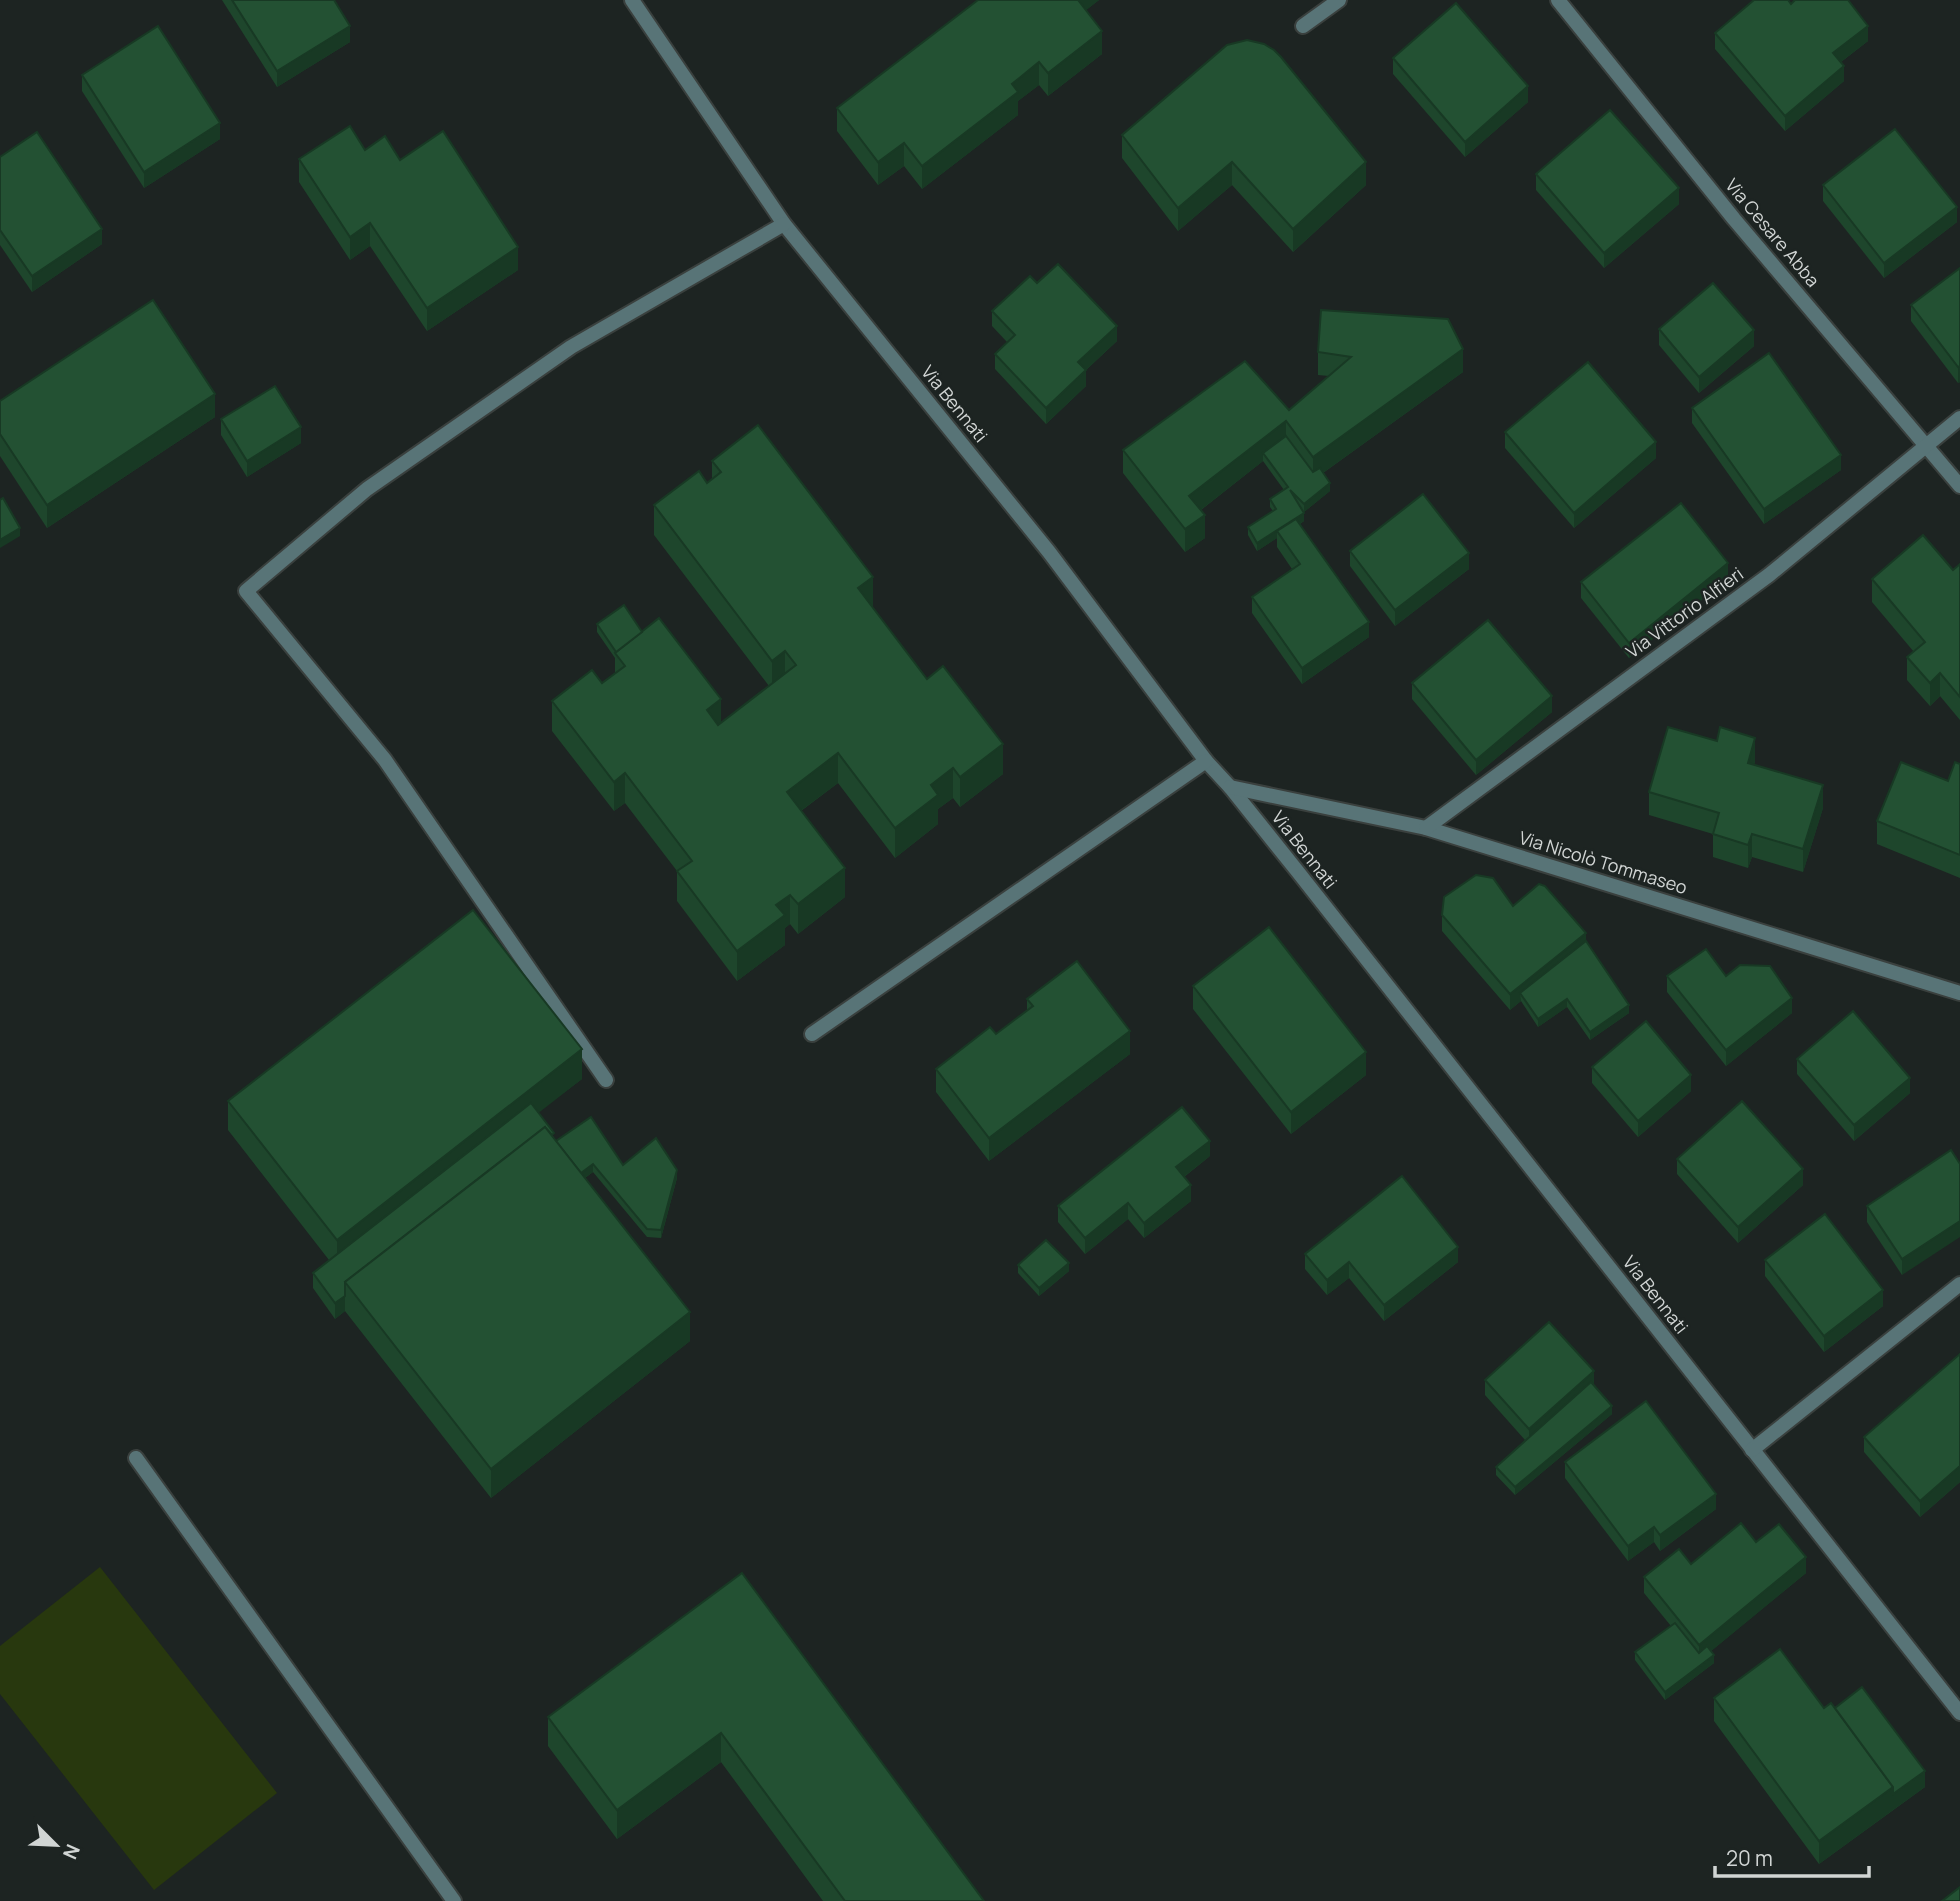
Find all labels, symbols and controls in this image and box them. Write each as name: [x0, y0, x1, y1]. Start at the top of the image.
street label: Via Cesare Abba: [1720, 173, 1825, 292]
street label: Via Bennati: [916, 360, 993, 447]
street label: Via Vittorio Alfieri: [1621, 561, 1748, 663]
street label: Via Bennati: [1267, 806, 1343, 893]
street label: Via Nicolò Tommaseo: [1516, 825, 1690, 899]
street label: Via Bennati: [1618, 1251, 1694, 1338]
north arrow: [21, 1810, 91, 1880]
scale bar: [1715, 1834, 1869, 1878]
text: N: [57, 1840, 86, 1863]
text: 20 m: [1726, 1844, 1773, 1872]

